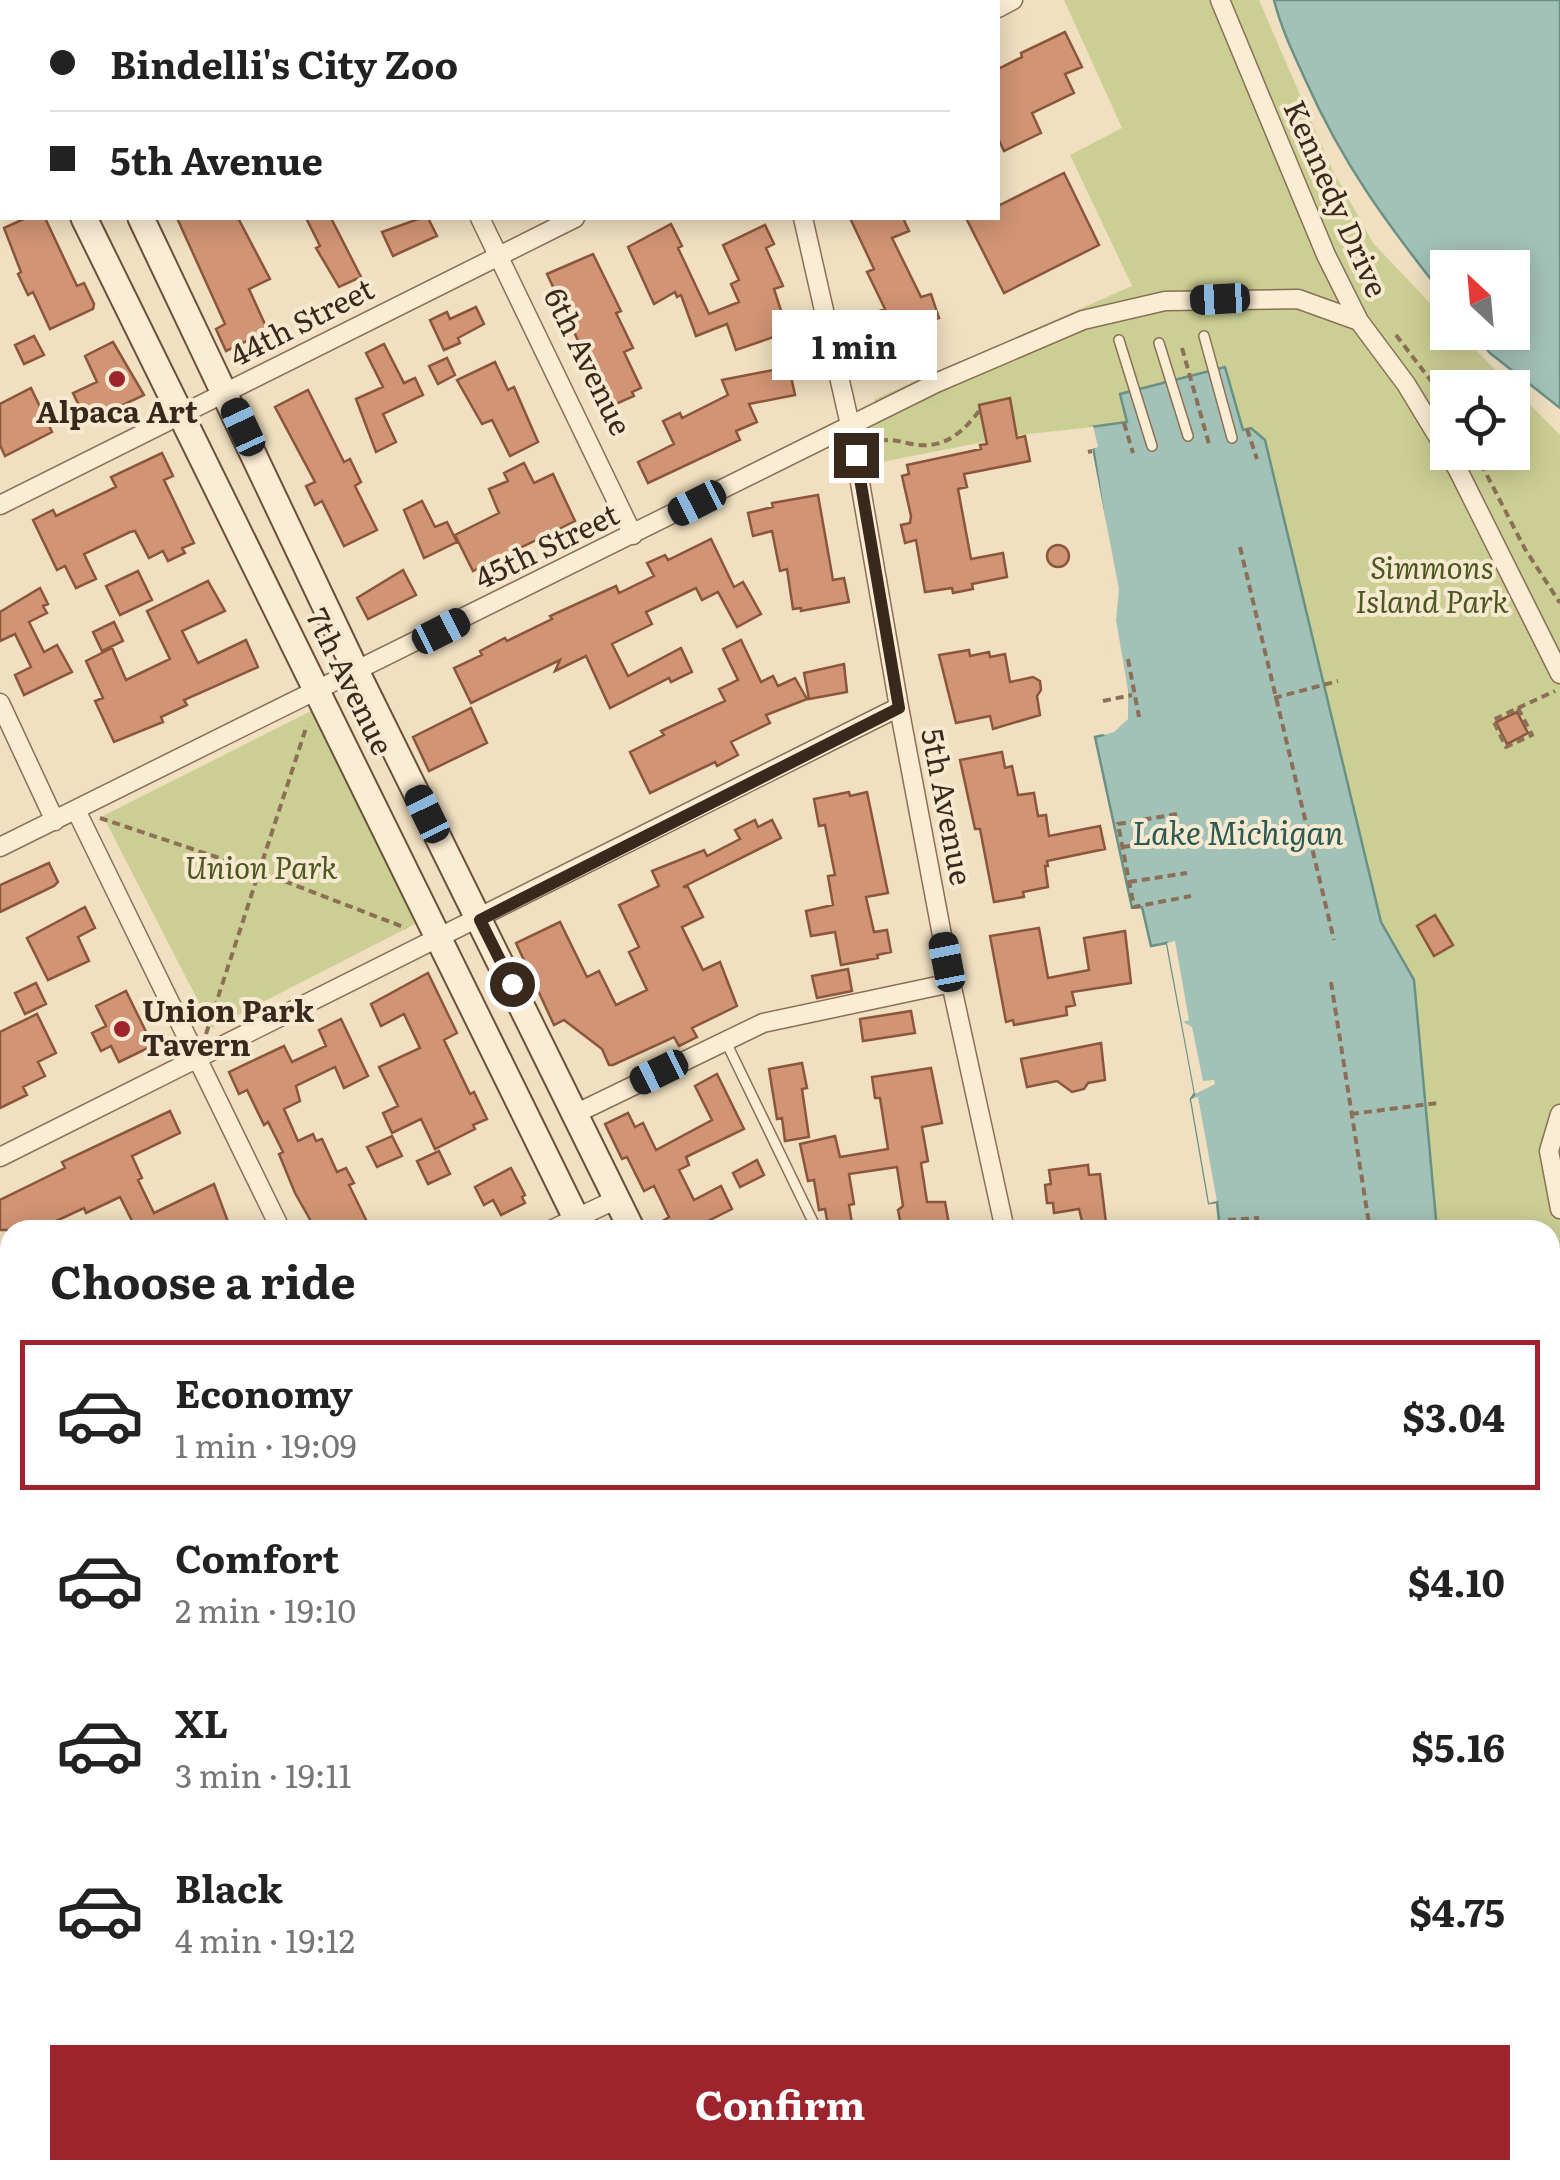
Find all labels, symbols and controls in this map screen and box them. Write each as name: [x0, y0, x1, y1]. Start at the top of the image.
text: Bindelli's City Zoo: [110, 34, 458, 91]
street label: Kennedy Drive: [1275, 92, 1401, 303]
text: 5th Avenue: [110, 130, 323, 187]
north arrow: [1430, 250, 1530, 350]
map controls: [1430, 250, 1530, 470]
street label: 44th Street: [221, 265, 381, 376]
street label: 6th Avenue: [535, 279, 644, 442]
car: [1189, 282, 1251, 316]
callout: 1 min: [774, 310, 938, 380]
text: 1 min: [812, 321, 897, 369]
marker: Alpaca Art: [106, 368, 128, 390]
button: locate: [1430, 370, 1530, 470]
place label: Alpaca Art: [36, 388, 199, 432]
car: [217, 393, 269, 461]
route end: [834, 433, 879, 478]
car: [663, 476, 731, 530]
street label: 45th Street: [466, 490, 625, 598]
park label: Simmons Island Park: [1355, 544, 1509, 622]
street label: 7th Avenue: [297, 600, 406, 762]
car: [407, 604, 475, 658]
street label: 5th Avenue: [912, 724, 986, 888]
car: [400, 780, 454, 848]
water label: Lake Michigan: [1132, 807, 1344, 855]
park label: Union Park: [185, 844, 338, 888]
car: [927, 930, 967, 994]
route start: [490, 962, 535, 1007]
place label: Union Park Tavern: [142, 987, 315, 1065]
marker: Union Park Tavern: [111, 1018, 133, 1040]
car: [625, 1045, 693, 1099]
text: Choose a ride: [50, 1246, 356, 1313]
text: Economy: [175, 1363, 353, 1420]
icon: car: [55, 1370, 145, 1460]
text: $3.04: [1402, 1387, 1505, 1444]
text: 1 min · 19:09: [175, 1420, 356, 1468]
text: Comfort: [175, 1528, 339, 1585]
icon: car: [55, 1535, 145, 1625]
text: $4.10: [1408, 1552, 1505, 1609]
text: 2 min · 19:10: [175, 1585, 356, 1633]
text: XL: [175, 1693, 228, 1750]
icon: car: [55, 1700, 145, 1790]
text: $5.16: [1411, 1717, 1505, 1774]
text: 3 min · 19:11: [175, 1750, 352, 1798]
text: Black: [175, 1858, 283, 1915]
icon: car: [55, 1865, 145, 1955]
text: $4.75: [1409, 1882, 1505, 1939]
text: 4 min · 19:12: [175, 1915, 355, 1963]
button: Confirm: [50, 2045, 1510, 2160]

